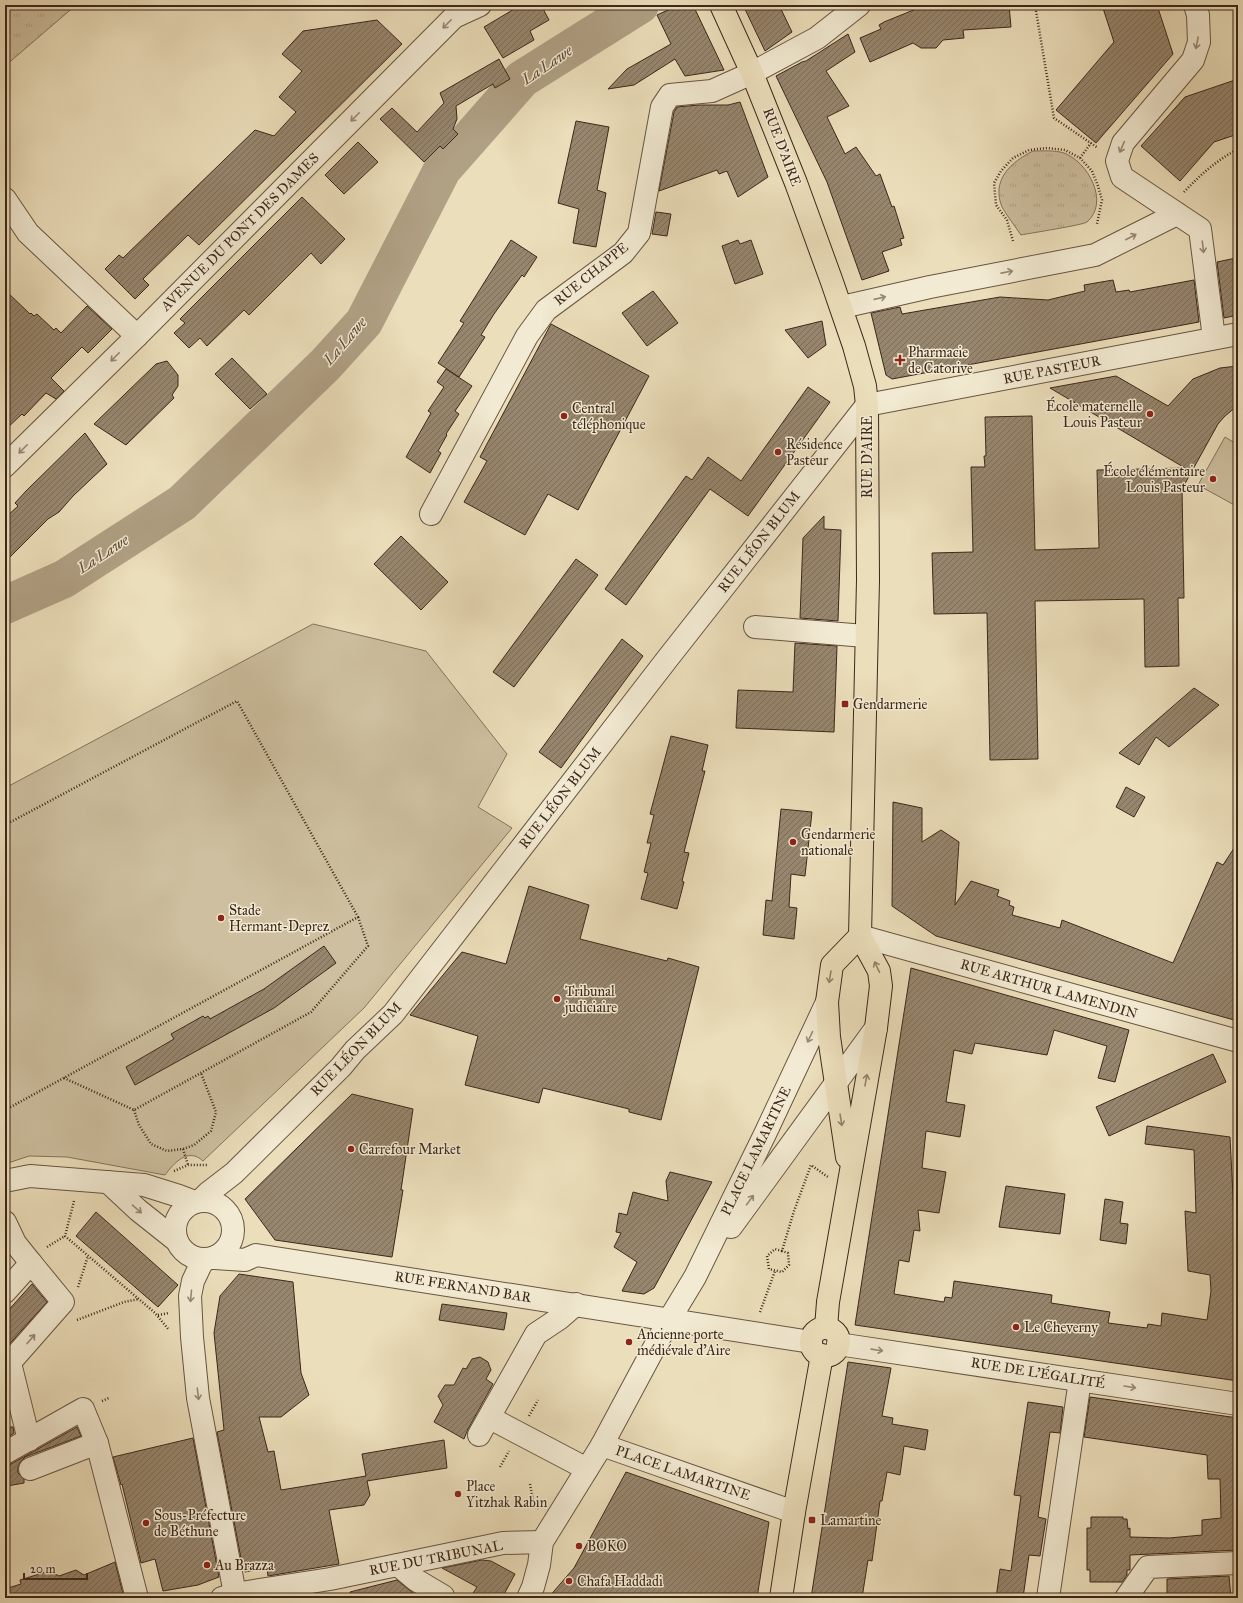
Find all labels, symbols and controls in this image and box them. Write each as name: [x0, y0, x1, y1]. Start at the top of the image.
one-way arrow: [442, 20, 452, 29]
one-way arrow: [1193, 37, 1201, 50]
water label: La Lawe: [518, 41, 576, 89]
street label: RUE D'AIRE: [759, 105, 805, 189]
one-way arrow: [350, 112, 360, 122]
one-way arrow: [1118, 141, 1126, 153]
street label: AVENUE DU PONT DES DAMES: [157, 149, 323, 315]
one-way arrow: [1125, 233, 1137, 240]
street label: RUE CHAPPE: [550, 239, 632, 309]
one-way arrow: [1199, 240, 1206, 253]
one-way arrow: [1000, 268, 1013, 276]
one-way arrow: [873, 294, 886, 302]
water label: La Lawe: [319, 313, 371, 369]
place label: Pharmacie de Catorive: [908, 344, 973, 377]
one-way arrow: [110, 352, 120, 362]
street label: RUE PASTEUR: [1002, 352, 1103, 388]
marker: Pharmacie de Catorive: [895, 355, 905, 365]
place label: École maternelle Louis Pasteur: [1046, 396, 1143, 431]
place label: Central téléphonique: [572, 400, 646, 434]
marker: École maternelle Louis Pasteur: [1145, 409, 1155, 419]
marker: Central téléphonique: [559, 411, 569, 421]
street label: RUE D'AIRE: [859, 416, 876, 498]
place label: Résidence Pasteur: [786, 436, 843, 469]
one-way arrow: [18, 444, 28, 454]
marker: Résidence Pasteur: [773, 447, 783, 457]
place label: École élémentaire Louis Pasteur: [1103, 461, 1206, 496]
marker: École élémentaire Louis Pasteur: [1208, 474, 1218, 484]
street label: RUE LÉON BLUM: [713, 487, 804, 596]
water label: La Lawe: [73, 531, 132, 578]
place label: Gendarmerie: [853, 696, 927, 713]
marker: Gendarmerie: [840, 699, 850, 709]
street label: RUE LÉON BLUM: [514, 743, 605, 852]
place label: Gendarmerie nationale: [801, 826, 875, 859]
marker: Gendarmerie nationale: [788, 837, 798, 847]
place label: Stade Hermant-Deprez: [229, 902, 330, 935]
marker: Stade Hermant-Deprez: [216, 913, 226, 923]
street label: RUE ARTHUR LAMENDIN: [959, 956, 1140, 1022]
one-way arrow: [873, 962, 880, 974]
one-way arrow: [826, 970, 834, 983]
place label: Tribunal judiciaire: [563, 983, 617, 1016]
marker: Tribunal judiciaire: [552, 994, 562, 1004]
street label: RUE LÉON BLUM: [305, 997, 405, 1099]
one-way arrow: [806, 1031, 813, 1043]
one-way arrow: [863, 1074, 871, 1087]
street label: PLACE LAMARTINE: [717, 1084, 795, 1218]
one-way arrow: [838, 1113, 846, 1126]
place label: Carrefour Market: [359, 1141, 461, 1158]
marker: Carrefour Market: [346, 1144, 356, 1154]
one-way arrow: [746, 1195, 755, 1206]
one-way arrow: [132, 1204, 142, 1213]
street label: RUE FERNAND BAR: [393, 1268, 534, 1306]
one-way arrow: [187, 1290, 194, 1303]
place label: Le Cheverny: [1024, 1319, 1098, 1336]
marker: Le Cheverny: [1011, 1322, 1021, 1332]
place label: Ancienne porte médiévale d'Aire: [636, 1326, 731, 1359]
one-way arrow: [26, 1333, 35, 1344]
marker: Ancienne porte médiévale d'Aire: [624, 1337, 634, 1347]
one-way arrow: [870, 1346, 883, 1354]
street label: RUE DE L'ÉGALITÉ: [970, 1352, 1107, 1392]
one-way arrow: [1123, 1383, 1136, 1391]
one-way arrow: [194, 1387, 201, 1400]
street label: PLACE LAMARTINE: [613, 1442, 753, 1504]
place label: Place Yitzhak Rabin: [466, 1478, 548, 1511]
marker: Place Yitzhak Rabin: [453, 1489, 463, 1499]
place label: Sous-Préfecture de Béthune: [154, 1507, 246, 1540]
place label: Lamartine: [820, 1512, 882, 1529]
marker: Lamartine: [807, 1515, 817, 1525]
marker: Sous-Préfecture de Béthune: [141, 1518, 151, 1528]
street label: RUE DU TRIBUNAL: [368, 1537, 505, 1579]
place label: BOKO: [587, 1538, 627, 1555]
marker: BOKO: [574, 1541, 584, 1551]
scale bar: [24, 1555, 87, 1581]
place label: Au Brazza: [214, 1557, 274, 1574]
marker: Au Brazza: [202, 1560, 212, 1570]
text: 20 m: [30, 1562, 56, 1576]
place label: Chafa Haddadi: [577, 1573, 663, 1590]
marker: Chafa Haddadi: [564, 1576, 574, 1586]

